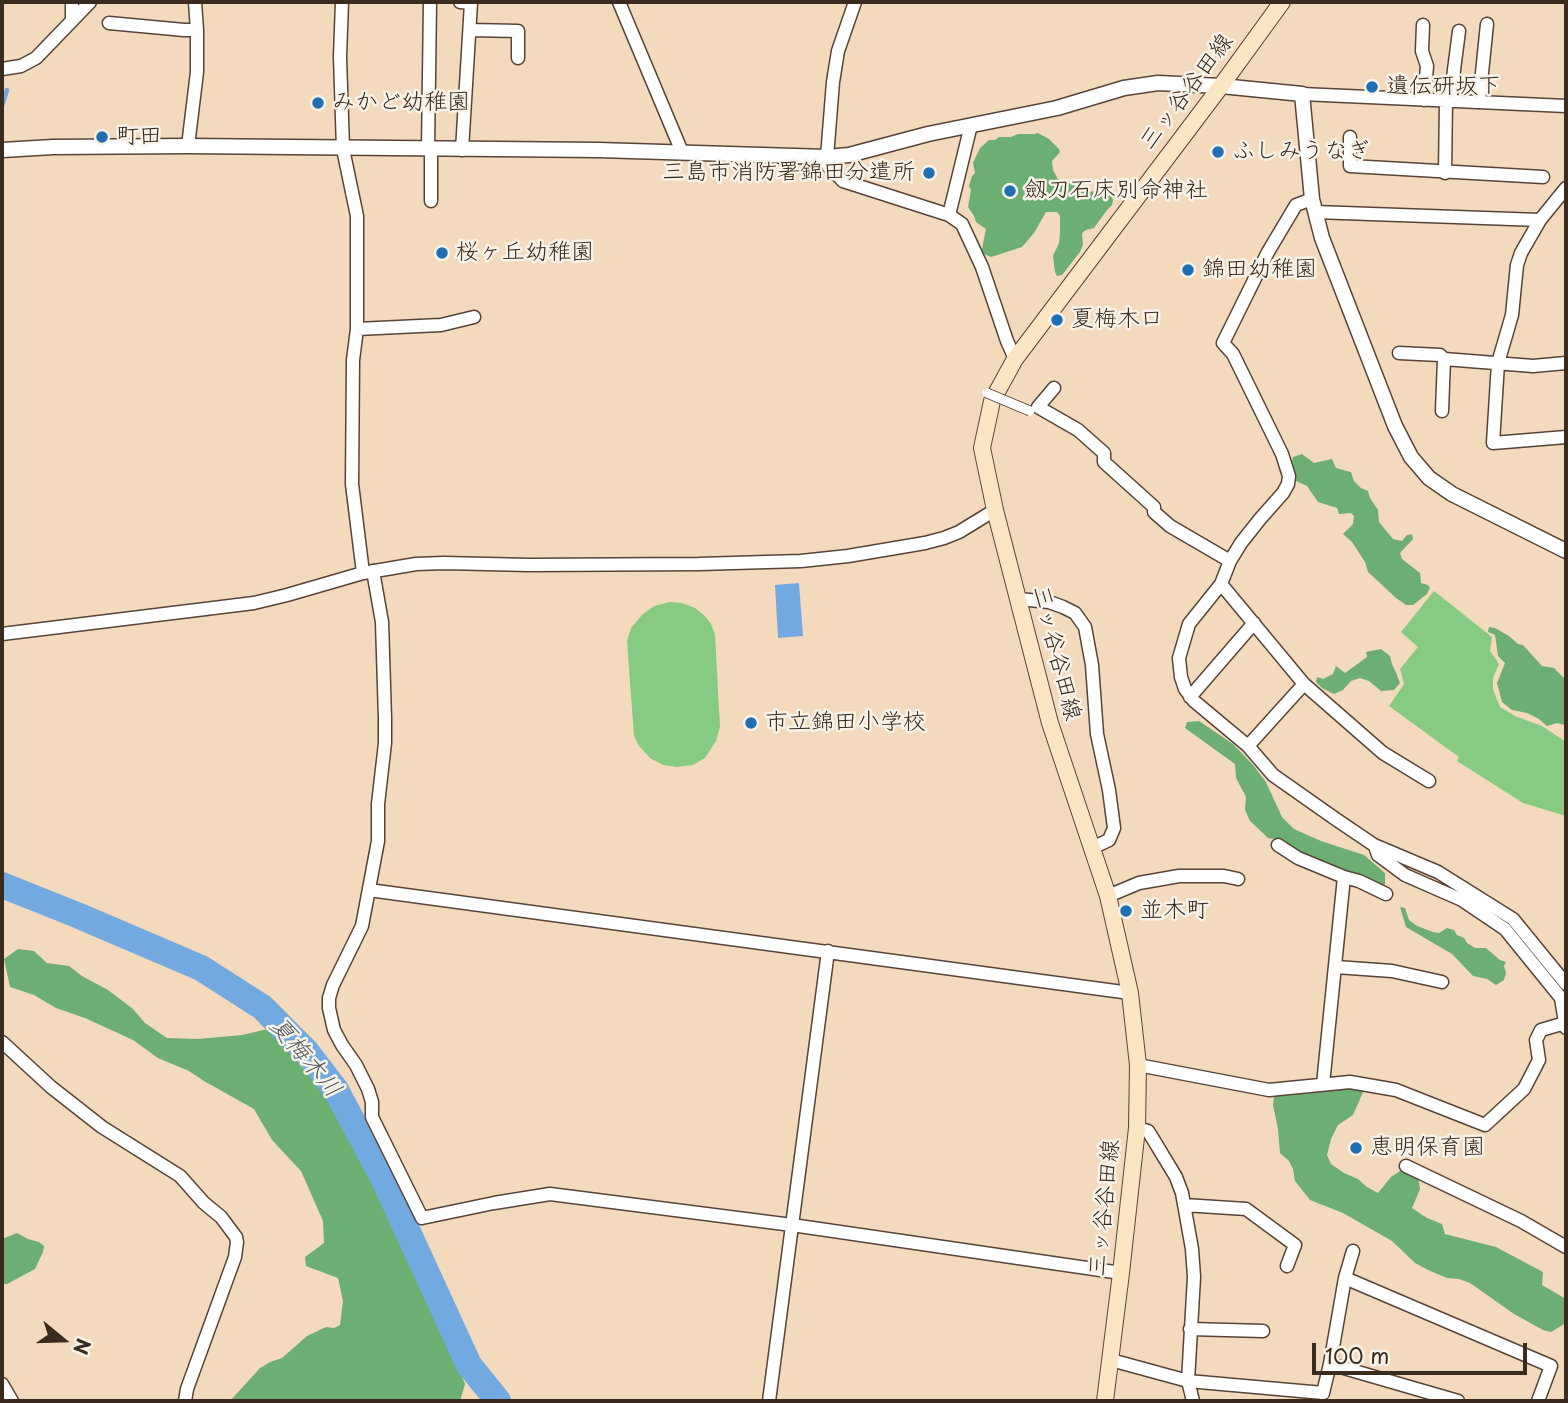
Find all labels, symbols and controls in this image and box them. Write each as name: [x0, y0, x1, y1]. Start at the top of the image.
street label: 三ッ谷谷田線: [1134, 29, 1240, 155]
place label: 遺伝研坂下: [1386, 73, 1501, 101]
marker: 遺伝研坂下: [1364, 79, 1380, 95]
place label: みかど幼稚園: [332, 89, 470, 117]
marker: みかど幼稚園: [310, 95, 326, 111]
place label: 町田: [116, 123, 162, 151]
marker: 町田: [94, 129, 110, 145]
place label: ふしみうなぎ: [1232, 138, 1370, 166]
marker: ふしみうなぎ: [1210, 144, 1226, 160]
place label: 三島市消防署錦田分遣所: [662, 159, 915, 187]
marker: 三島市消防署錦田分遣所: [921, 165, 937, 181]
place label: 劔刀石床別命神社: [1024, 177, 1208, 205]
marker: 劔刀石床別命神社: [1002, 183, 1018, 199]
place label: 桜ヶ丘幼稚園: [456, 239, 594, 267]
marker: 桜ヶ丘幼稚園: [434, 245, 450, 261]
place label: 錦田幼稚園: [1202, 256, 1317, 284]
marker: 錦田幼稚園: [1180, 262, 1196, 278]
place label: 夏梅木口: [1071, 306, 1163, 334]
marker: 夏梅木口: [1049, 312, 1065, 328]
street label: 三ッ谷谷田線: [1026, 583, 1086, 723]
place label: 市立錦田小学校: [765, 709, 926, 737]
marker: 市立錦田小学校: [743, 715, 759, 731]
place label: 並木町: [1140, 897, 1209, 925]
marker: 並木町: [1118, 903, 1134, 919]
water label: 夏梅木川: [263, 1012, 347, 1104]
place label: 恵明保育園: [1370, 1134, 1485, 1162]
street label: 三ッ谷谷田線: [1084, 1138, 1126, 1278]
marker: 恵明保育園: [1348, 1140, 1364, 1156]
north arrow: [28, 1305, 98, 1375]
scale bar: [1316, 1330, 1531, 1374]
text: N: [67, 1335, 99, 1359]
text: 100 m: [1325, 1339, 1389, 1371]

